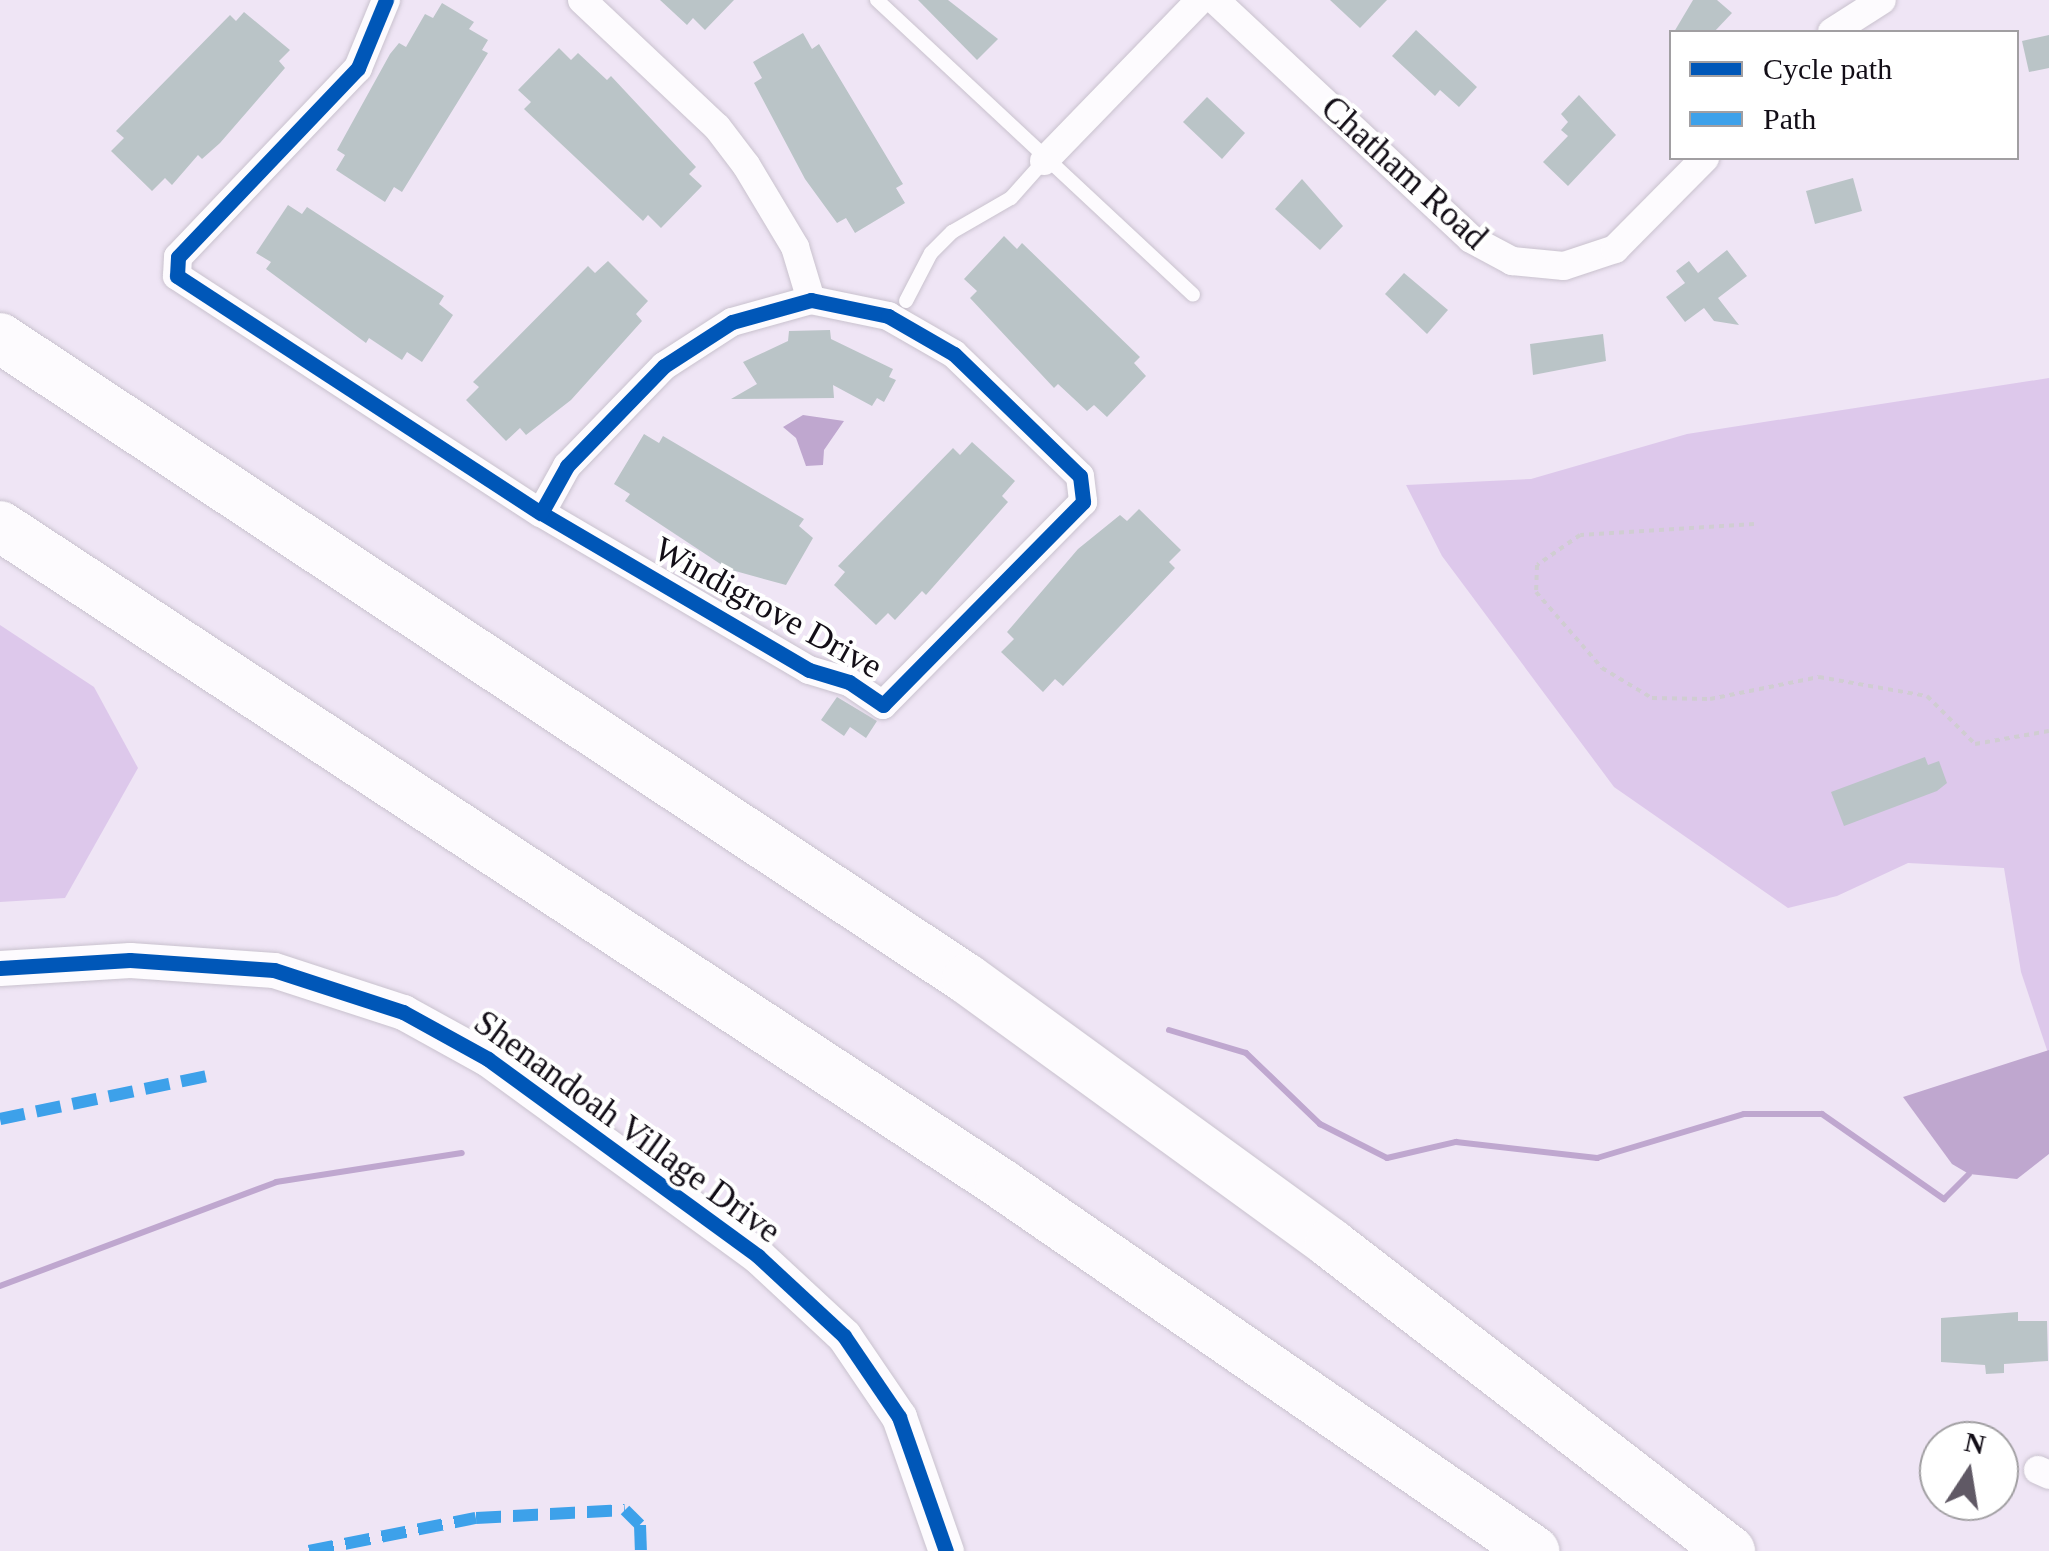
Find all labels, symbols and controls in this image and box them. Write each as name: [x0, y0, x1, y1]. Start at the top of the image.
legend: [1669, 30, 2019, 160]
text: Cycle path: [1763, 52, 1892, 85]
street label: Chatham Road: [1312, 87, 1496, 259]
text: Path: [1763, 102, 1816, 135]
street label: Windigrove Drive: [647, 528, 889, 688]
street label: Shenandoah Village Drive: [465, 1002, 789, 1252]
north arrow: [1919, 1421, 2019, 1521]
text: N: [1962, 1426, 1988, 1460]

